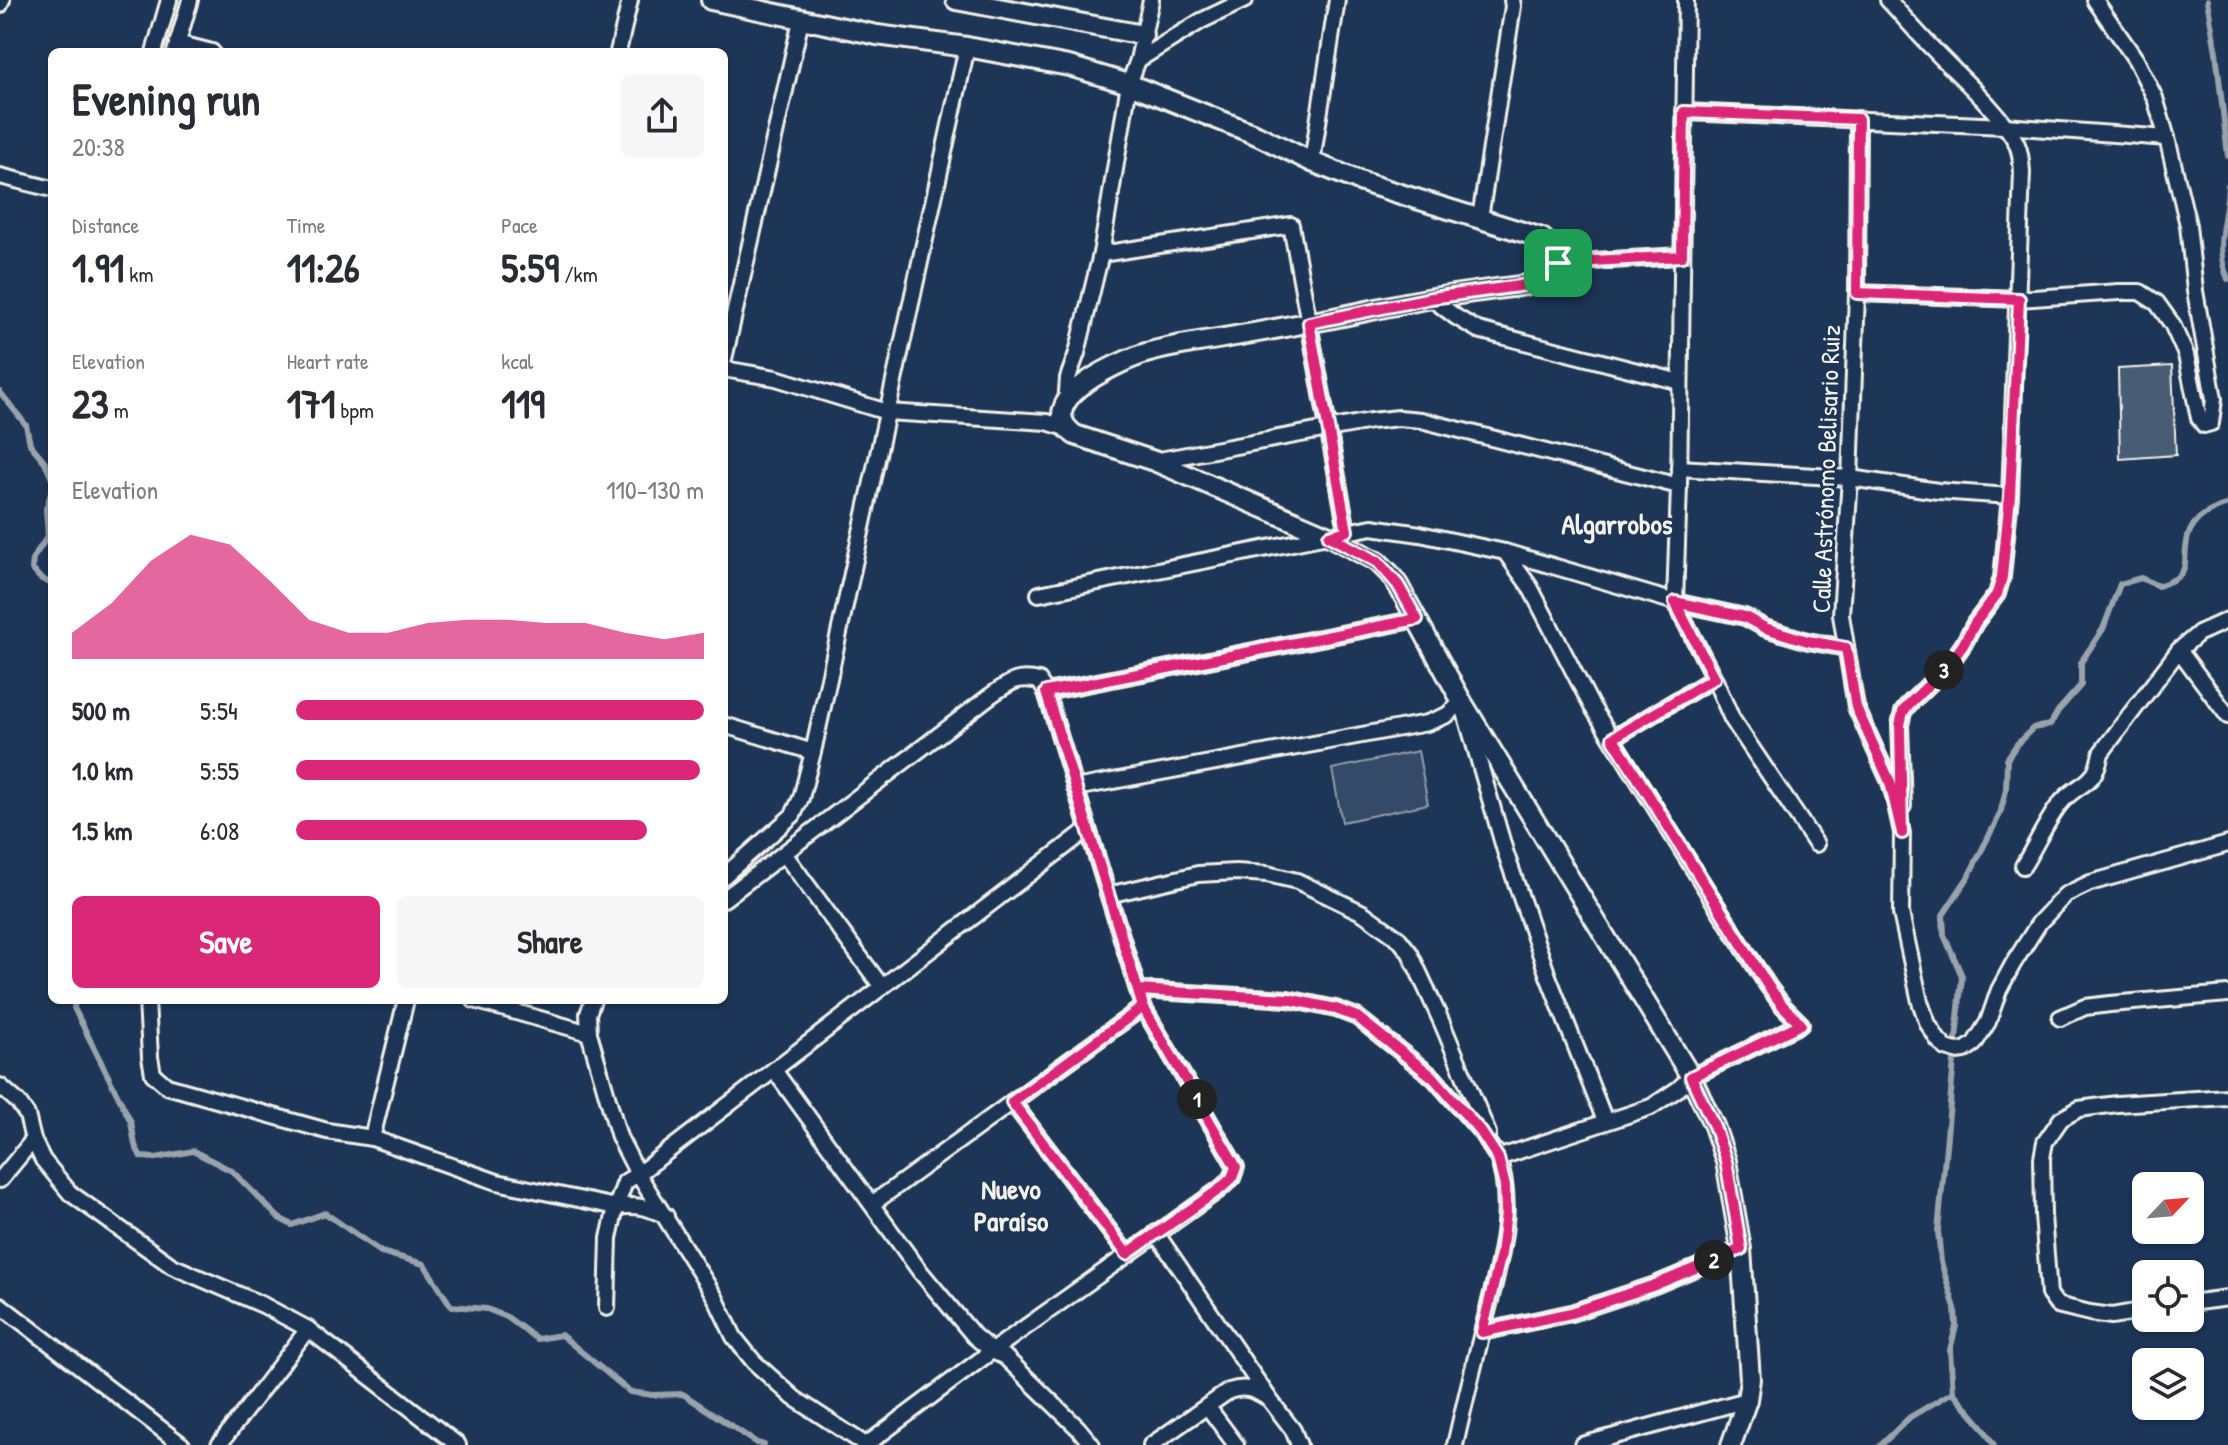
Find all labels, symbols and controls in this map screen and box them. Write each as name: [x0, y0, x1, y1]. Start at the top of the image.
text: Evening run: [72, 69, 260, 129]
button: share: [620, 74, 704, 158]
text: 20:38: [72, 129, 125, 164]
text: Distance: [72, 210, 139, 240]
text: Time: [287, 210, 326, 240]
text: Pace: [501, 210, 538, 240]
pin: [1524, 229, 1592, 297]
text: 1.91: [72, 240, 124, 294]
text: 11:26: [287, 240, 360, 294]
text: 5:59: [501, 240, 559, 294]
icon: arrive: [1536, 241, 1580, 285]
text: km: [124, 259, 153, 289]
text: /km: [559, 259, 598, 289]
street label: Calle Astrónomo Belisario Ruiz: [1803, 324, 1848, 614]
text: Elevation: [72, 346, 145, 376]
text: Heart rate: [287, 346, 369, 376]
text: kcal: [501, 346, 533, 376]
text: 23: [72, 376, 109, 430]
text: 171: [287, 376, 336, 430]
text: 119: [501, 376, 545, 430]
text: m: [109, 395, 129, 425]
text: bpm: [336, 395, 374, 425]
text: Elevation: [72, 472, 158, 507]
text: 110–130 m: [606, 472, 704, 507]
district label: Algarrobos: [1562, 505, 1673, 544]
pin: 3: [1924, 650, 1964, 690]
text: 3: [1939, 655, 1949, 685]
text: 500 m: [72, 693, 130, 728]
text: 5:54: [200, 693, 238, 728]
text: 1.0 km: [72, 753, 133, 788]
text: 5:55: [200, 753, 239, 788]
text: 1.5 km: [72, 813, 132, 848]
text: 6:08: [200, 813, 239, 848]
button: Save: [72, 896, 380, 988]
button: Share: [396, 896, 704, 988]
pin: 1: [1177, 1079, 1217, 1119]
text: 1: [1193, 1084, 1201, 1114]
district label: Nuevo Paraíso: [974, 1170, 1049, 1240]
north arrow: [2132, 1172, 2204, 1244]
map controls: [2132, 1172, 2204, 1420]
pin: 2: [1694, 1240, 1734, 1280]
text: 2: [1709, 1245, 1719, 1275]
button: locate: [2132, 1260, 2204, 1332]
button: layers: [2132, 1348, 2204, 1420]

